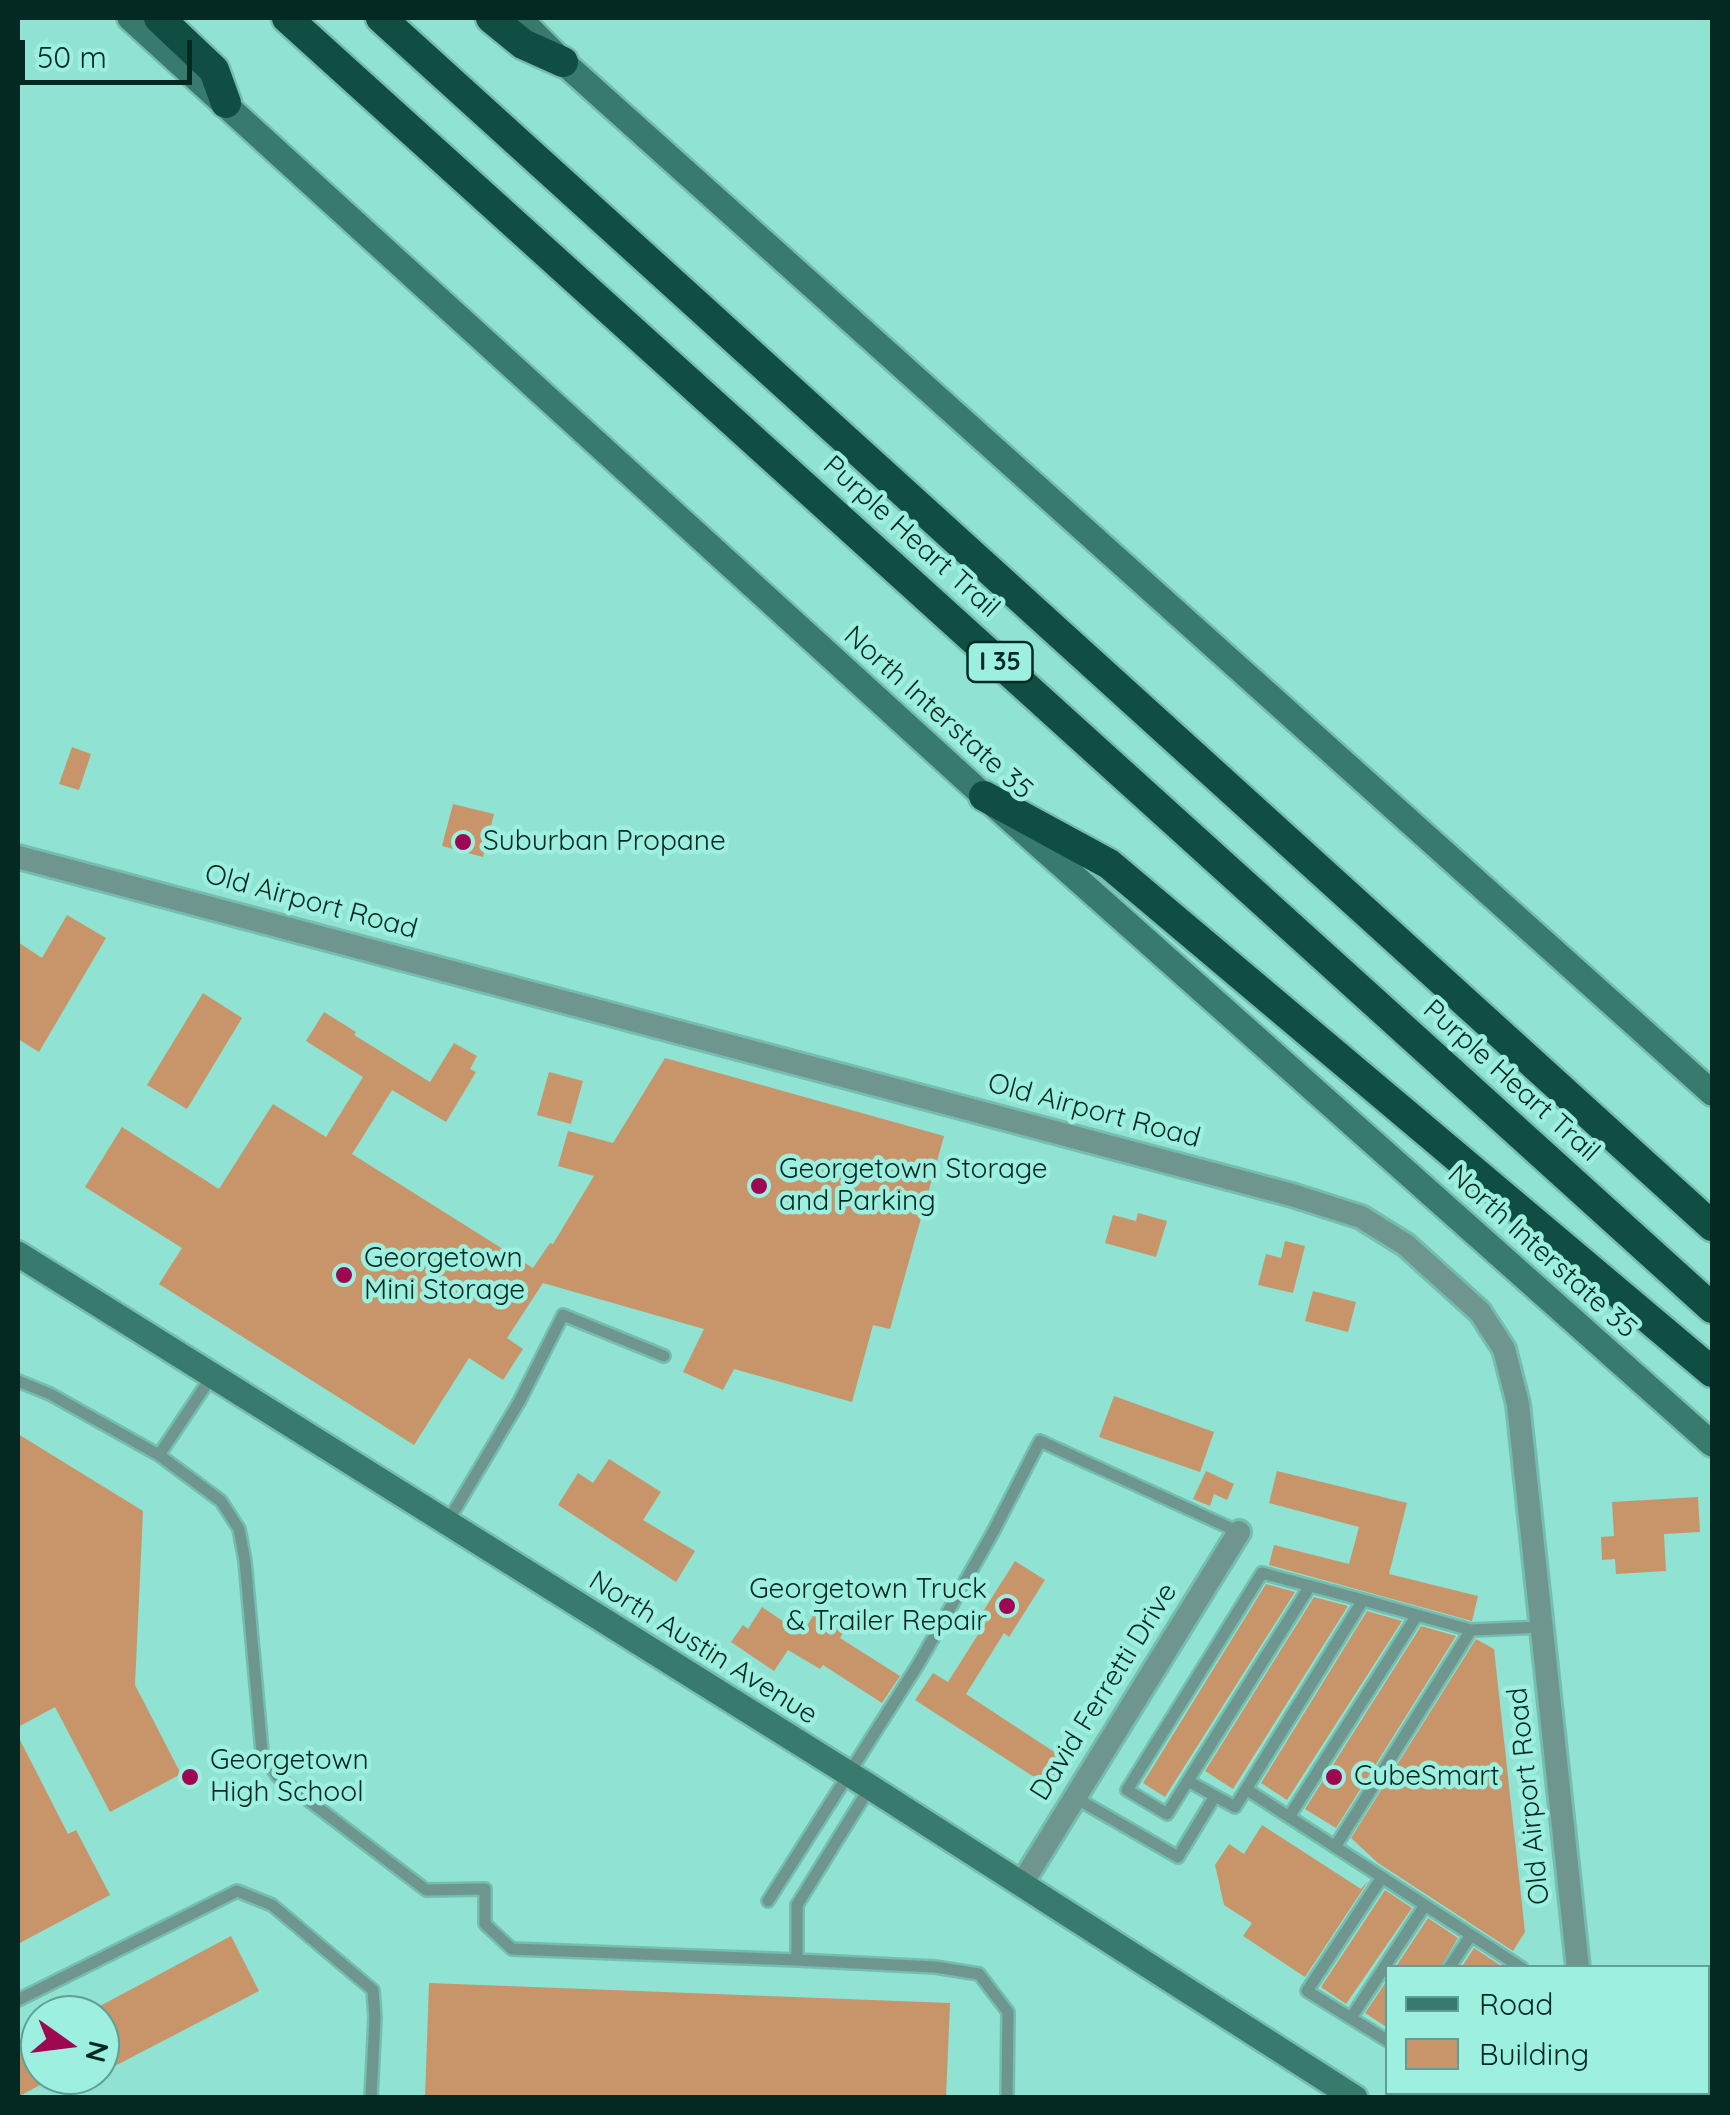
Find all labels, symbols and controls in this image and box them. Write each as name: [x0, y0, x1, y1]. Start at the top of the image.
scale bar: [25, 20, 198, 82]
text: 50 m: [37, 38, 107, 76]
street label: Purple Heart Trail: [816, 449, 1006, 625]
street label: North Interstate 35: [837, 619, 1039, 807]
road number: I 35: [968, 642, 1032, 682]
place label: Suburban Propane: [483, 825, 726, 859]
marker: Suburban Propane: [452, 831, 474, 853]
street label: Old Airport Road: [201, 858, 421, 946]
street label: Purple Heart Trail: [1416, 993, 1606, 1169]
street label: Old Airport Road: [984, 1067, 1204, 1155]
place label: Georgetown Storage and Parking: [779, 1153, 1048, 1219]
street label: North Interstate 35: [1441, 1158, 1643, 1346]
marker: Georgetown Storage and Parking: [748, 1175, 770, 1197]
place label: Georgetown Mini Storage: [364, 1242, 525, 1308]
marker: Georgetown Mini Storage: [333, 1264, 355, 1286]
street label: North Austin Avenue: [583, 1564, 823, 1732]
place label: Georgetown Truck & Trailer Repair: [749, 1573, 987, 1639]
street label: David Ferretti Drive: [1023, 1577, 1185, 1807]
marker: Georgetown Truck & Trailer Repair: [996, 1595, 1018, 1617]
street label: Old Airport Road: [1501, 1686, 1557, 1906]
place label: Georgetown High School: [210, 1744, 369, 1810]
place label: CubeSmart: [1354, 1760, 1500, 1794]
marker: Georgetown High School: [179, 1766, 201, 1788]
marker: CubeSmart: [1323, 1766, 1345, 1788]
legend: [1385, 1965, 1710, 2095]
text: Road: [1479, 1985, 1553, 2023]
north arrow: [20, 1995, 120, 2095]
text: Building: [1479, 2035, 1589, 2073]
text: N: [78, 2038, 117, 2066]

